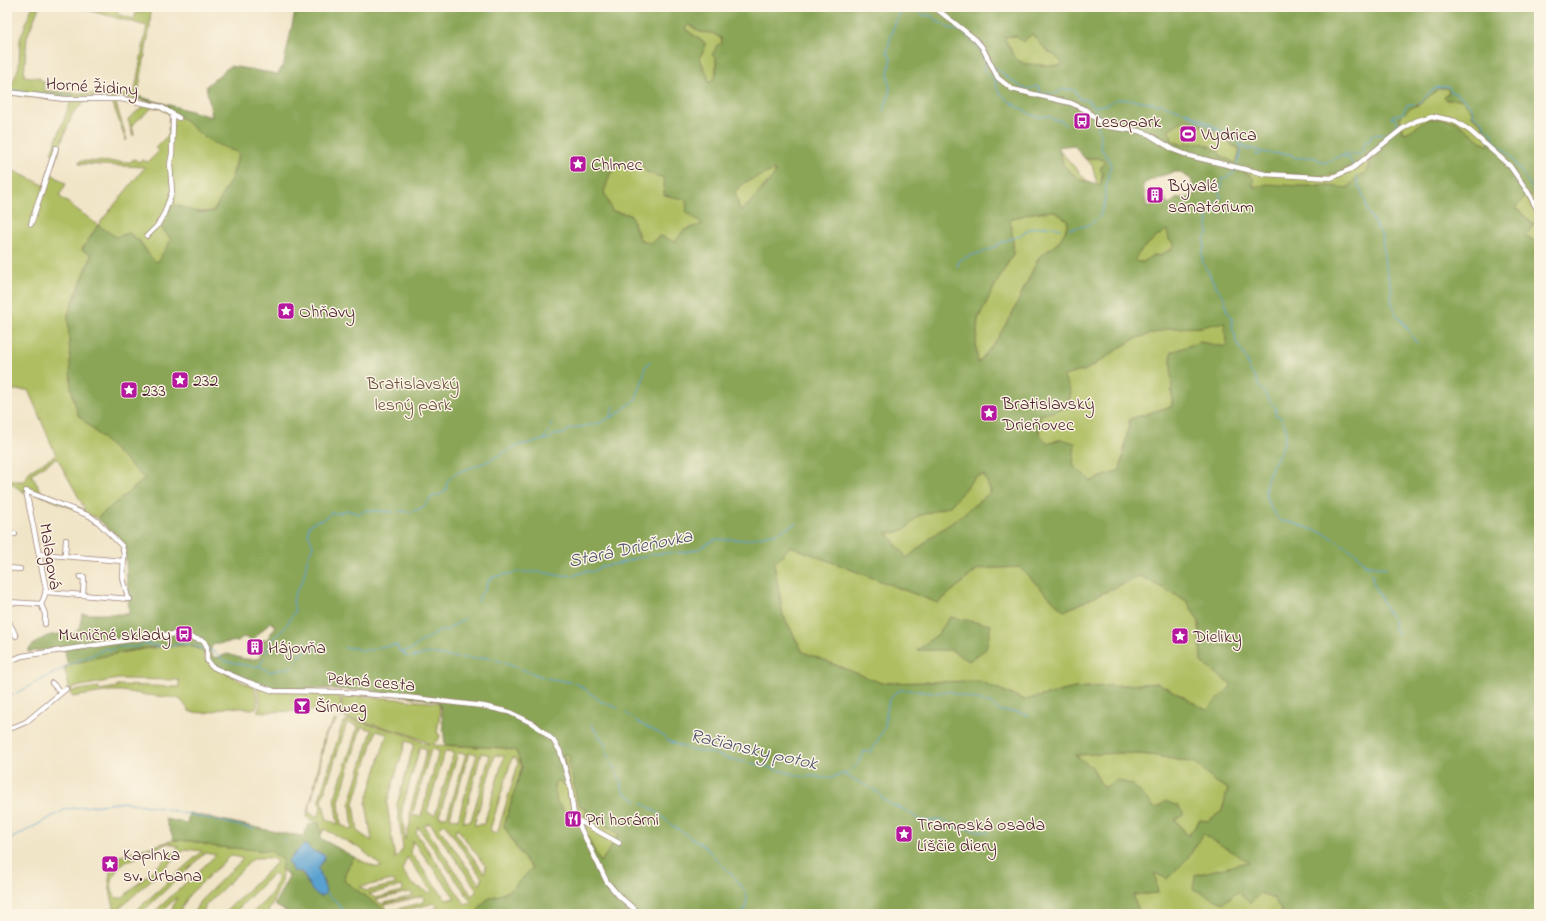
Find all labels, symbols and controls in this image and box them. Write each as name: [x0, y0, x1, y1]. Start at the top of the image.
street label: Horné Židiny: [45, 72, 139, 104]
place label: Lesopark: [1095, 110, 1161, 136]
bus stop icon: Lesopark: [1072, 111, 1092, 131]
place label: Vydrica: [1200, 123, 1257, 149]
sports icon: Vydrica: [1178, 124, 1198, 144]
place label: Chlmec: [591, 153, 642, 179]
place icon: Chlmec: [568, 154, 588, 174]
place label: Bývalé sanatórium: [1167, 174, 1254, 221]
building icon: Bývalé sanatórium: [1145, 185, 1165, 205]
place label: Ohňavy: [299, 300, 355, 326]
place icon: Ohňavy: [276, 301, 296, 321]
place label: 232: [193, 369, 218, 395]
place icon: 232: [170, 370, 190, 390]
park label: Bratislavský lesný park: [366, 372, 459, 419]
place label: 233: [142, 379, 166, 405]
place icon: 233: [119, 380, 139, 400]
place label: Bratislavský Drieňovec: [1001, 392, 1095, 439]
place icon: Bratislavský Drieňovec: [979, 403, 999, 423]
street label: Malagová: [30, 521, 67, 592]
water label: Stará Drieňovka: [566, 523, 696, 576]
place label: Muničné sklady: [58, 623, 171, 649]
bus stop icon: Muničné sklady: [174, 624, 194, 644]
place label: Dieliky: [1192, 625, 1242, 651]
place icon: Dieliky: [1170, 626, 1190, 646]
place label: Hájovňa: [268, 636, 326, 662]
building icon: Hájovňa: [245, 637, 265, 657]
street label: Pekná cesta: [325, 666, 416, 700]
place label: Šínweg: [315, 695, 367, 722]
bar icon: Šínweg: [292, 696, 312, 716]
water label: Račiansky potok: [687, 723, 820, 778]
place label: Pri horárni: [586, 808, 659, 834]
restaurant icon: Pri horárni: [563, 809, 583, 829]
place label: Trampská osada Líščie diery: [917, 813, 1045, 860]
place icon: Trampská osada Líščie diery: [894, 824, 914, 844]
place label: Kaplnka sv. Urbana: [123, 843, 202, 890]
place icon: Kaplnka sv. Urbana: [100, 854, 120, 874]

